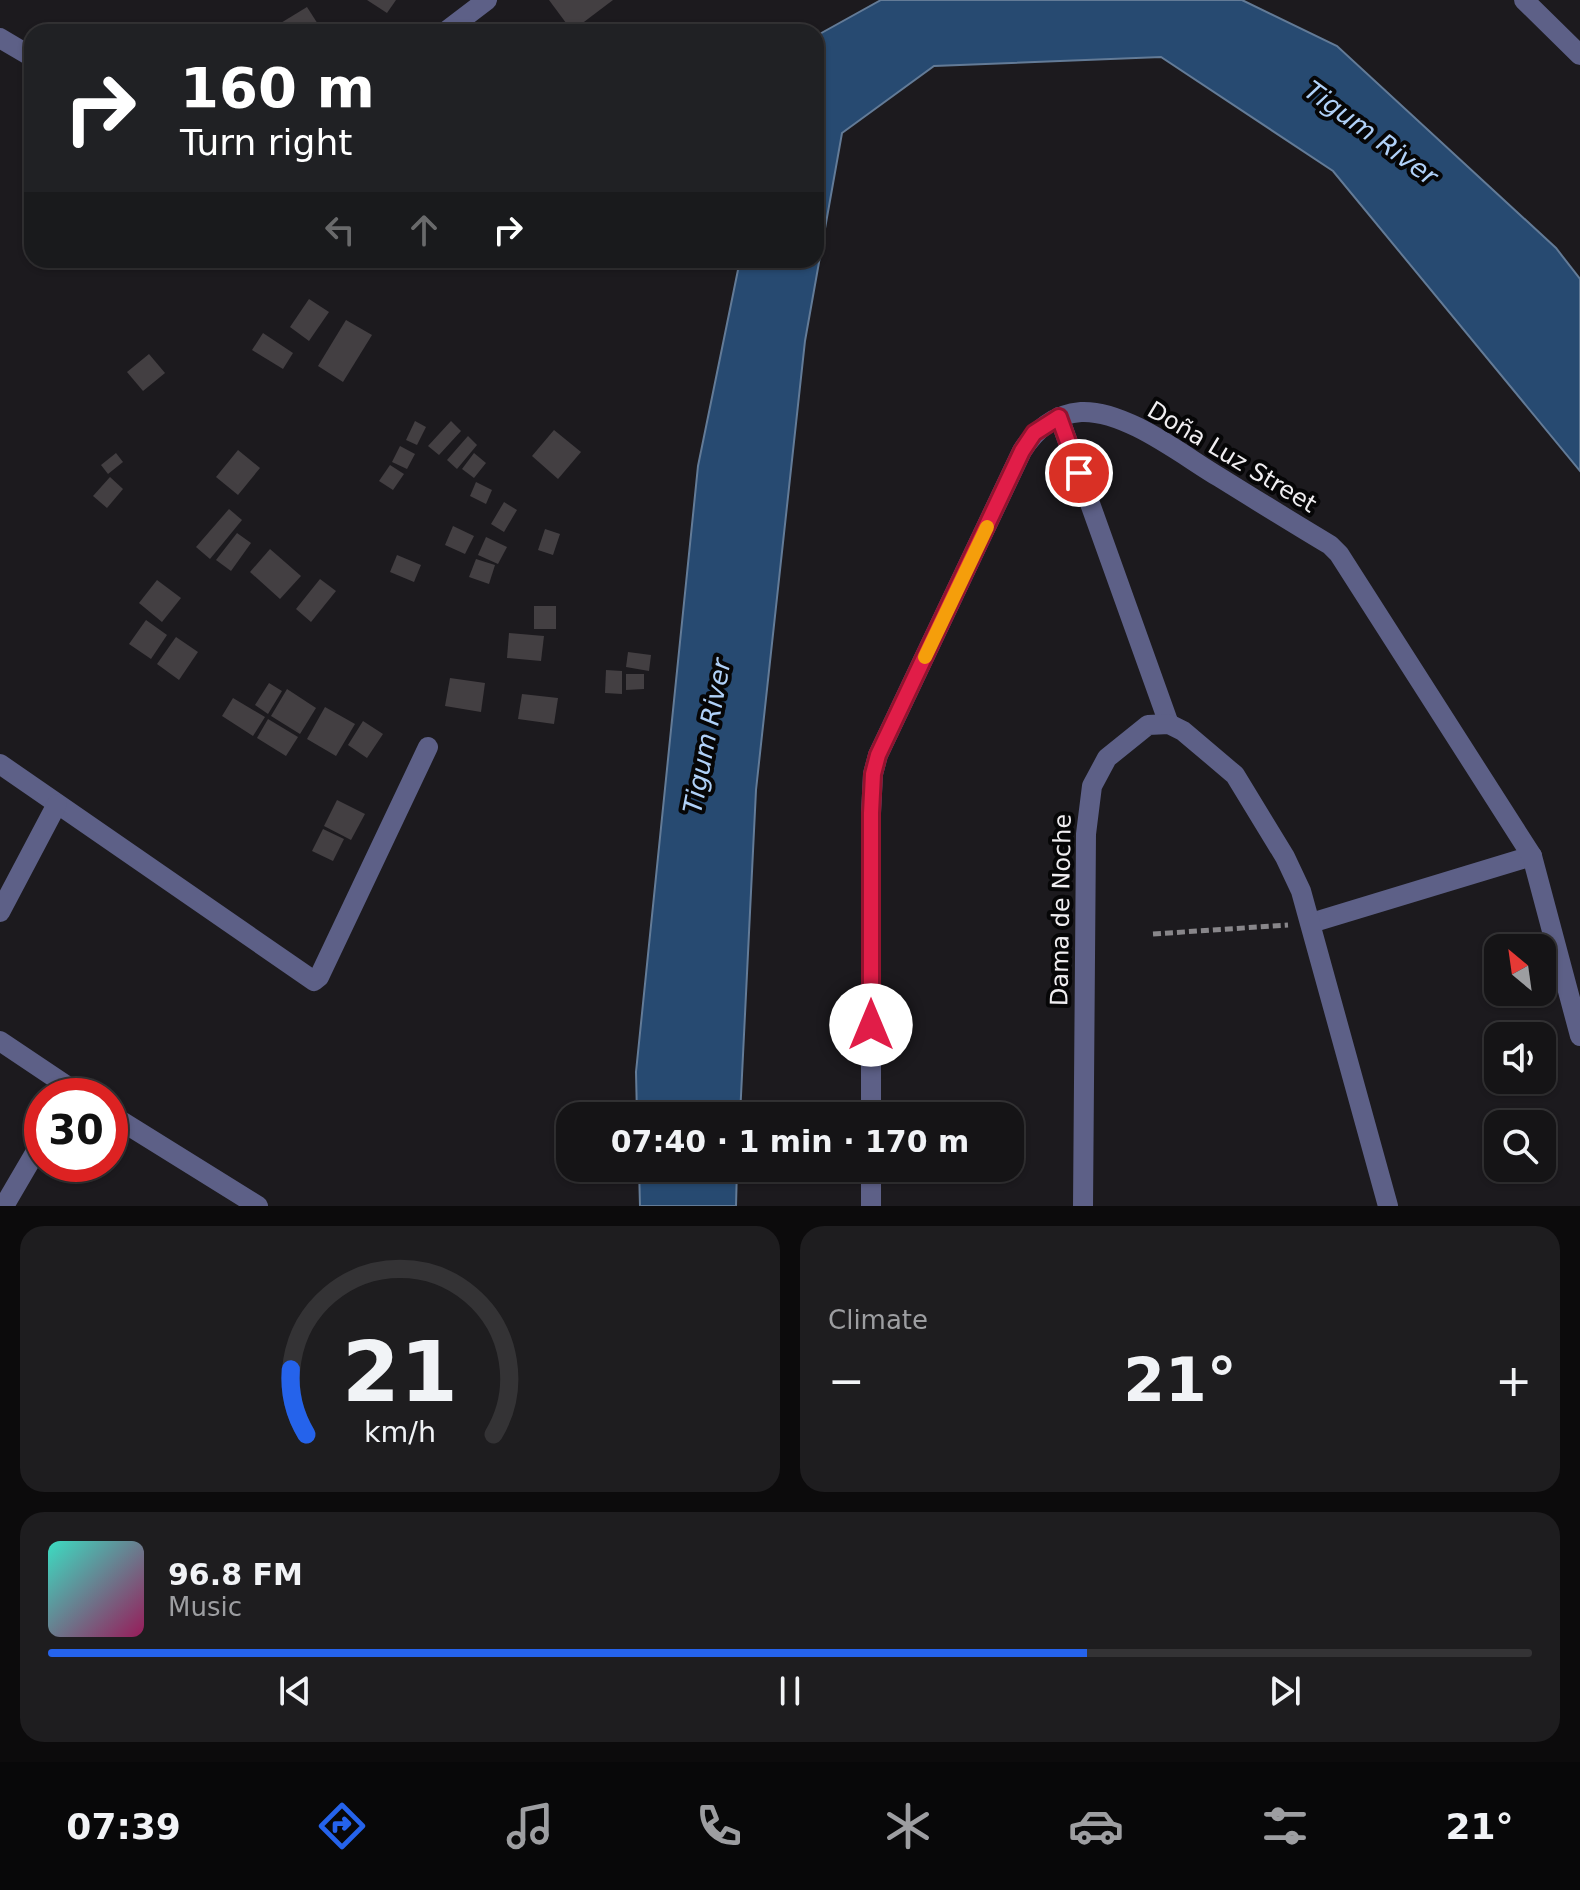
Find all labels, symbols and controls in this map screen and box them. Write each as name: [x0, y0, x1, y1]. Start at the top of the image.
text: 160 m: [180, 55, 375, 120]
icon: right: [48, 56, 152, 160]
water label: Tigum River: [1299, 75, 1445, 193]
text: Turn right: [180, 122, 352, 163]
icon: left: [318, 208, 362, 252]
icon: ahead: [402, 208, 446, 252]
icon: right: [486, 208, 530, 252]
street label: Doña Luz Street: [1142, 396, 1322, 518]
pin: [1045, 439, 1113, 507]
icon: arrive: [1057, 451, 1101, 495]
water label: Tigum River: [677, 654, 737, 816]
street label: Dama de Noche: [1045, 814, 1077, 1006]
north arrow: [1484, 934, 1556, 1006]
map controls: [1484, 934, 1556, 1182]
position arrow: [829, 983, 913, 1067]
button: sound: [1484, 1022, 1556, 1094]
speed limit sign: 30: [24, 1078, 128, 1182]
button: search: [1484, 1110, 1556, 1182]
text: 07:40 · 1 min · 170 m: [611, 1124, 969, 1159]
text: Climate: [828, 1305, 928, 1335]
text: 21: [342, 1324, 458, 1421]
text: 21°: [1123, 1345, 1237, 1415]
text: −: [828, 1355, 865, 1406]
text: +: [1495, 1355, 1532, 1406]
text: km/h: [364, 1415, 436, 1449]
text: 96.8 FM: [168, 1557, 303, 1592]
text: Music: [168, 1592, 242, 1622]
icon: previous: [273, 1669, 317, 1713]
icon: pause: [768, 1669, 812, 1713]
icon: next: [1263, 1669, 1307, 1713]
icon: directions: [314, 1798, 370, 1854]
icon: music: [502, 1798, 558, 1854]
icon: phone: [691, 1798, 747, 1854]
icon: climate: [880, 1798, 936, 1854]
icon: car: [1068, 1798, 1124, 1854]
icon: filters: [1257, 1798, 1313, 1854]
text: 07:39: [66, 1806, 181, 1847]
text: 21°: [1446, 1806, 1514, 1847]

